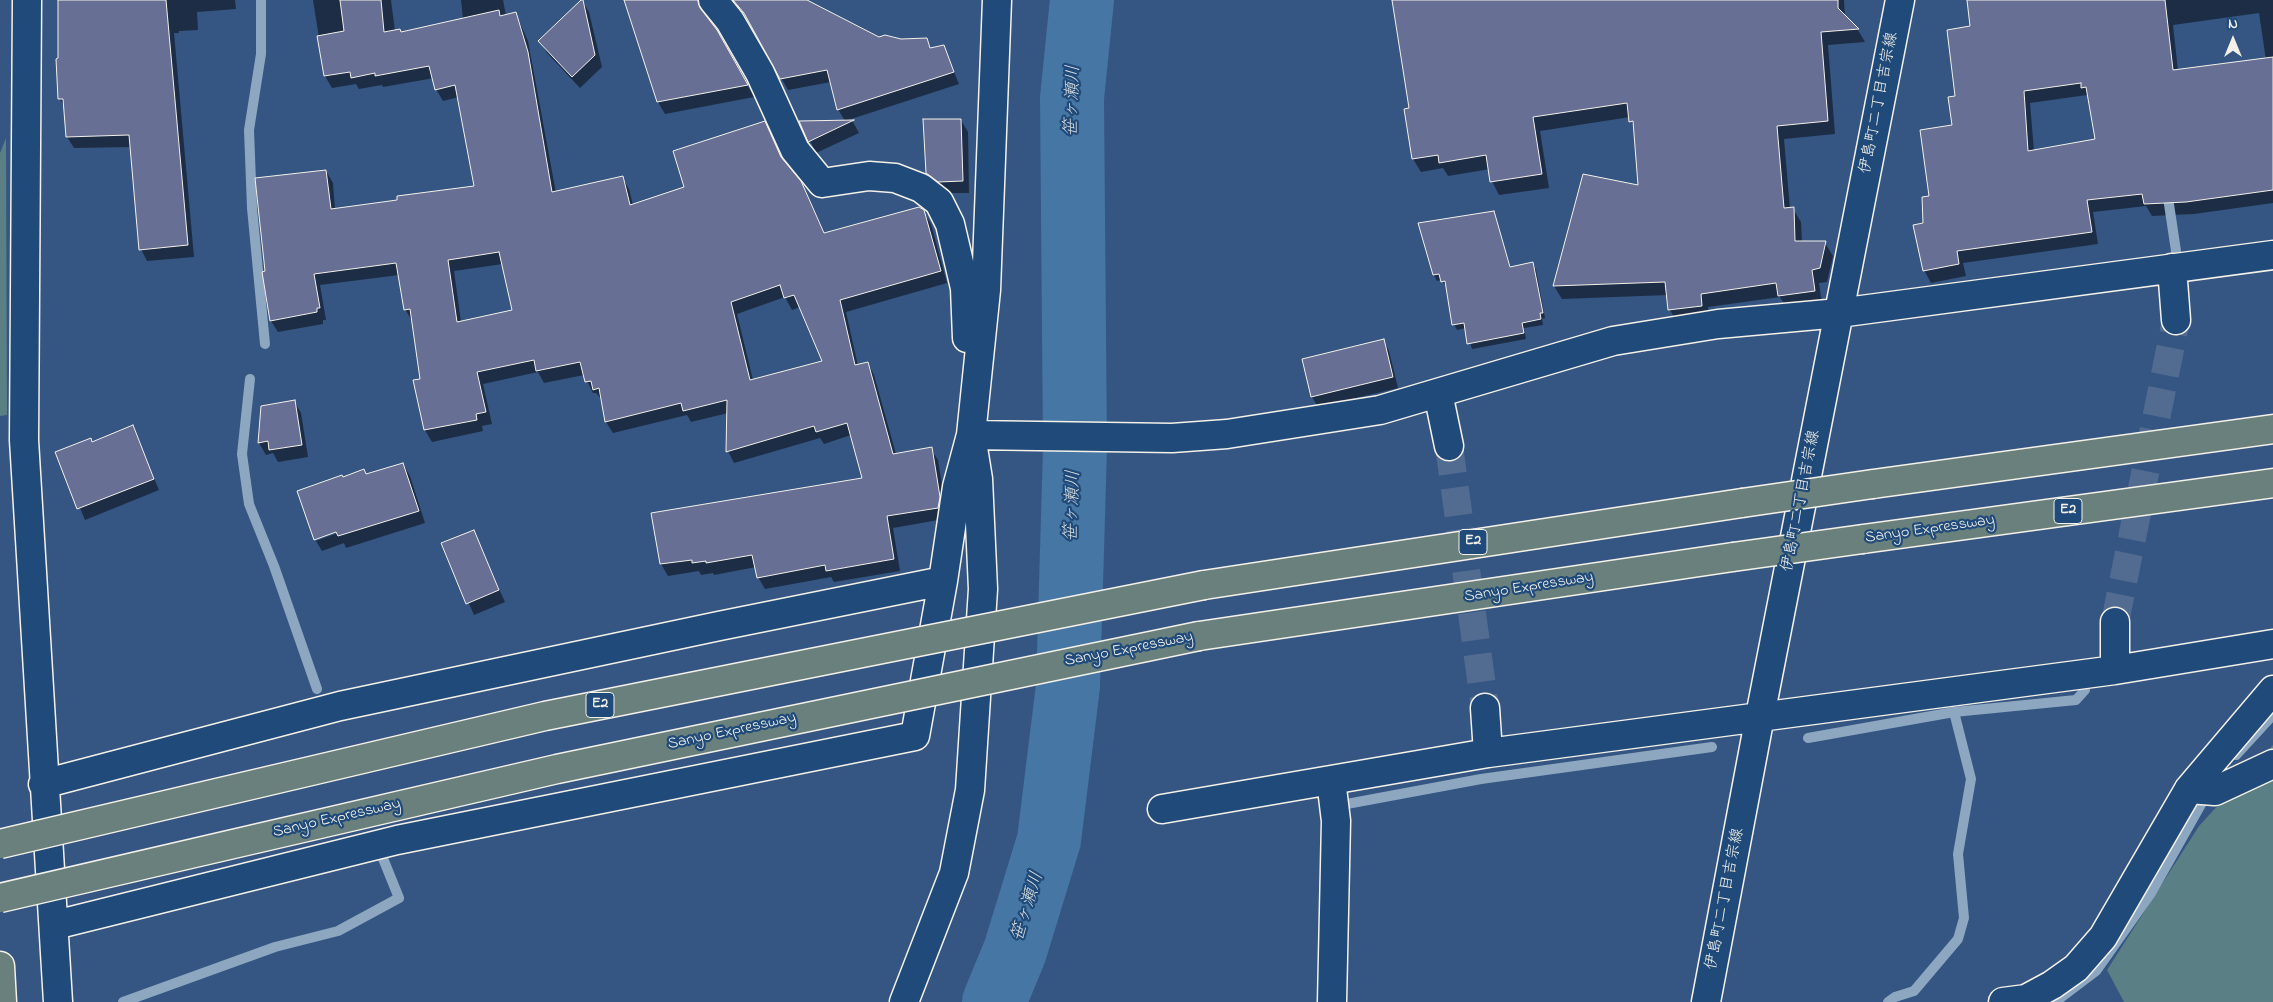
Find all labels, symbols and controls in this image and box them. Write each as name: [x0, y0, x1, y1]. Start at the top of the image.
text: N: [2228, 14, 2238, 35]
north arrow: [2208, 15, 2258, 65]
street label: 伊島町二丁目吉宗線: [1857, 30, 1903, 176]
water label: 笹ヶ瀬川: [1062, 65, 1086, 137]
street label: 伊島町二丁目吉宗線: [1779, 428, 1825, 574]
water label: 笹ヶ瀬川: [1062, 470, 1086, 542]
road number: E2: [2054, 498, 2082, 524]
street label: Sanyo Expressway: [1864, 511, 1996, 549]
road number: E2: [1459, 530, 1487, 554]
street label: Sanyo Expressway: [1463, 568, 1595, 608]
street label: Sanyo Expressway: [1063, 628, 1195, 672]
road number: E2: [586, 692, 614, 718]
street label: Sanyo Expressway: [666, 709, 798, 755]
street label: Sanyo Expressway: [271, 795, 403, 843]
street label: 伊島町二丁目吉宗線: [1703, 826, 1749, 972]
water label: 笹ヶ瀬川: [1008, 869, 1050, 945]

